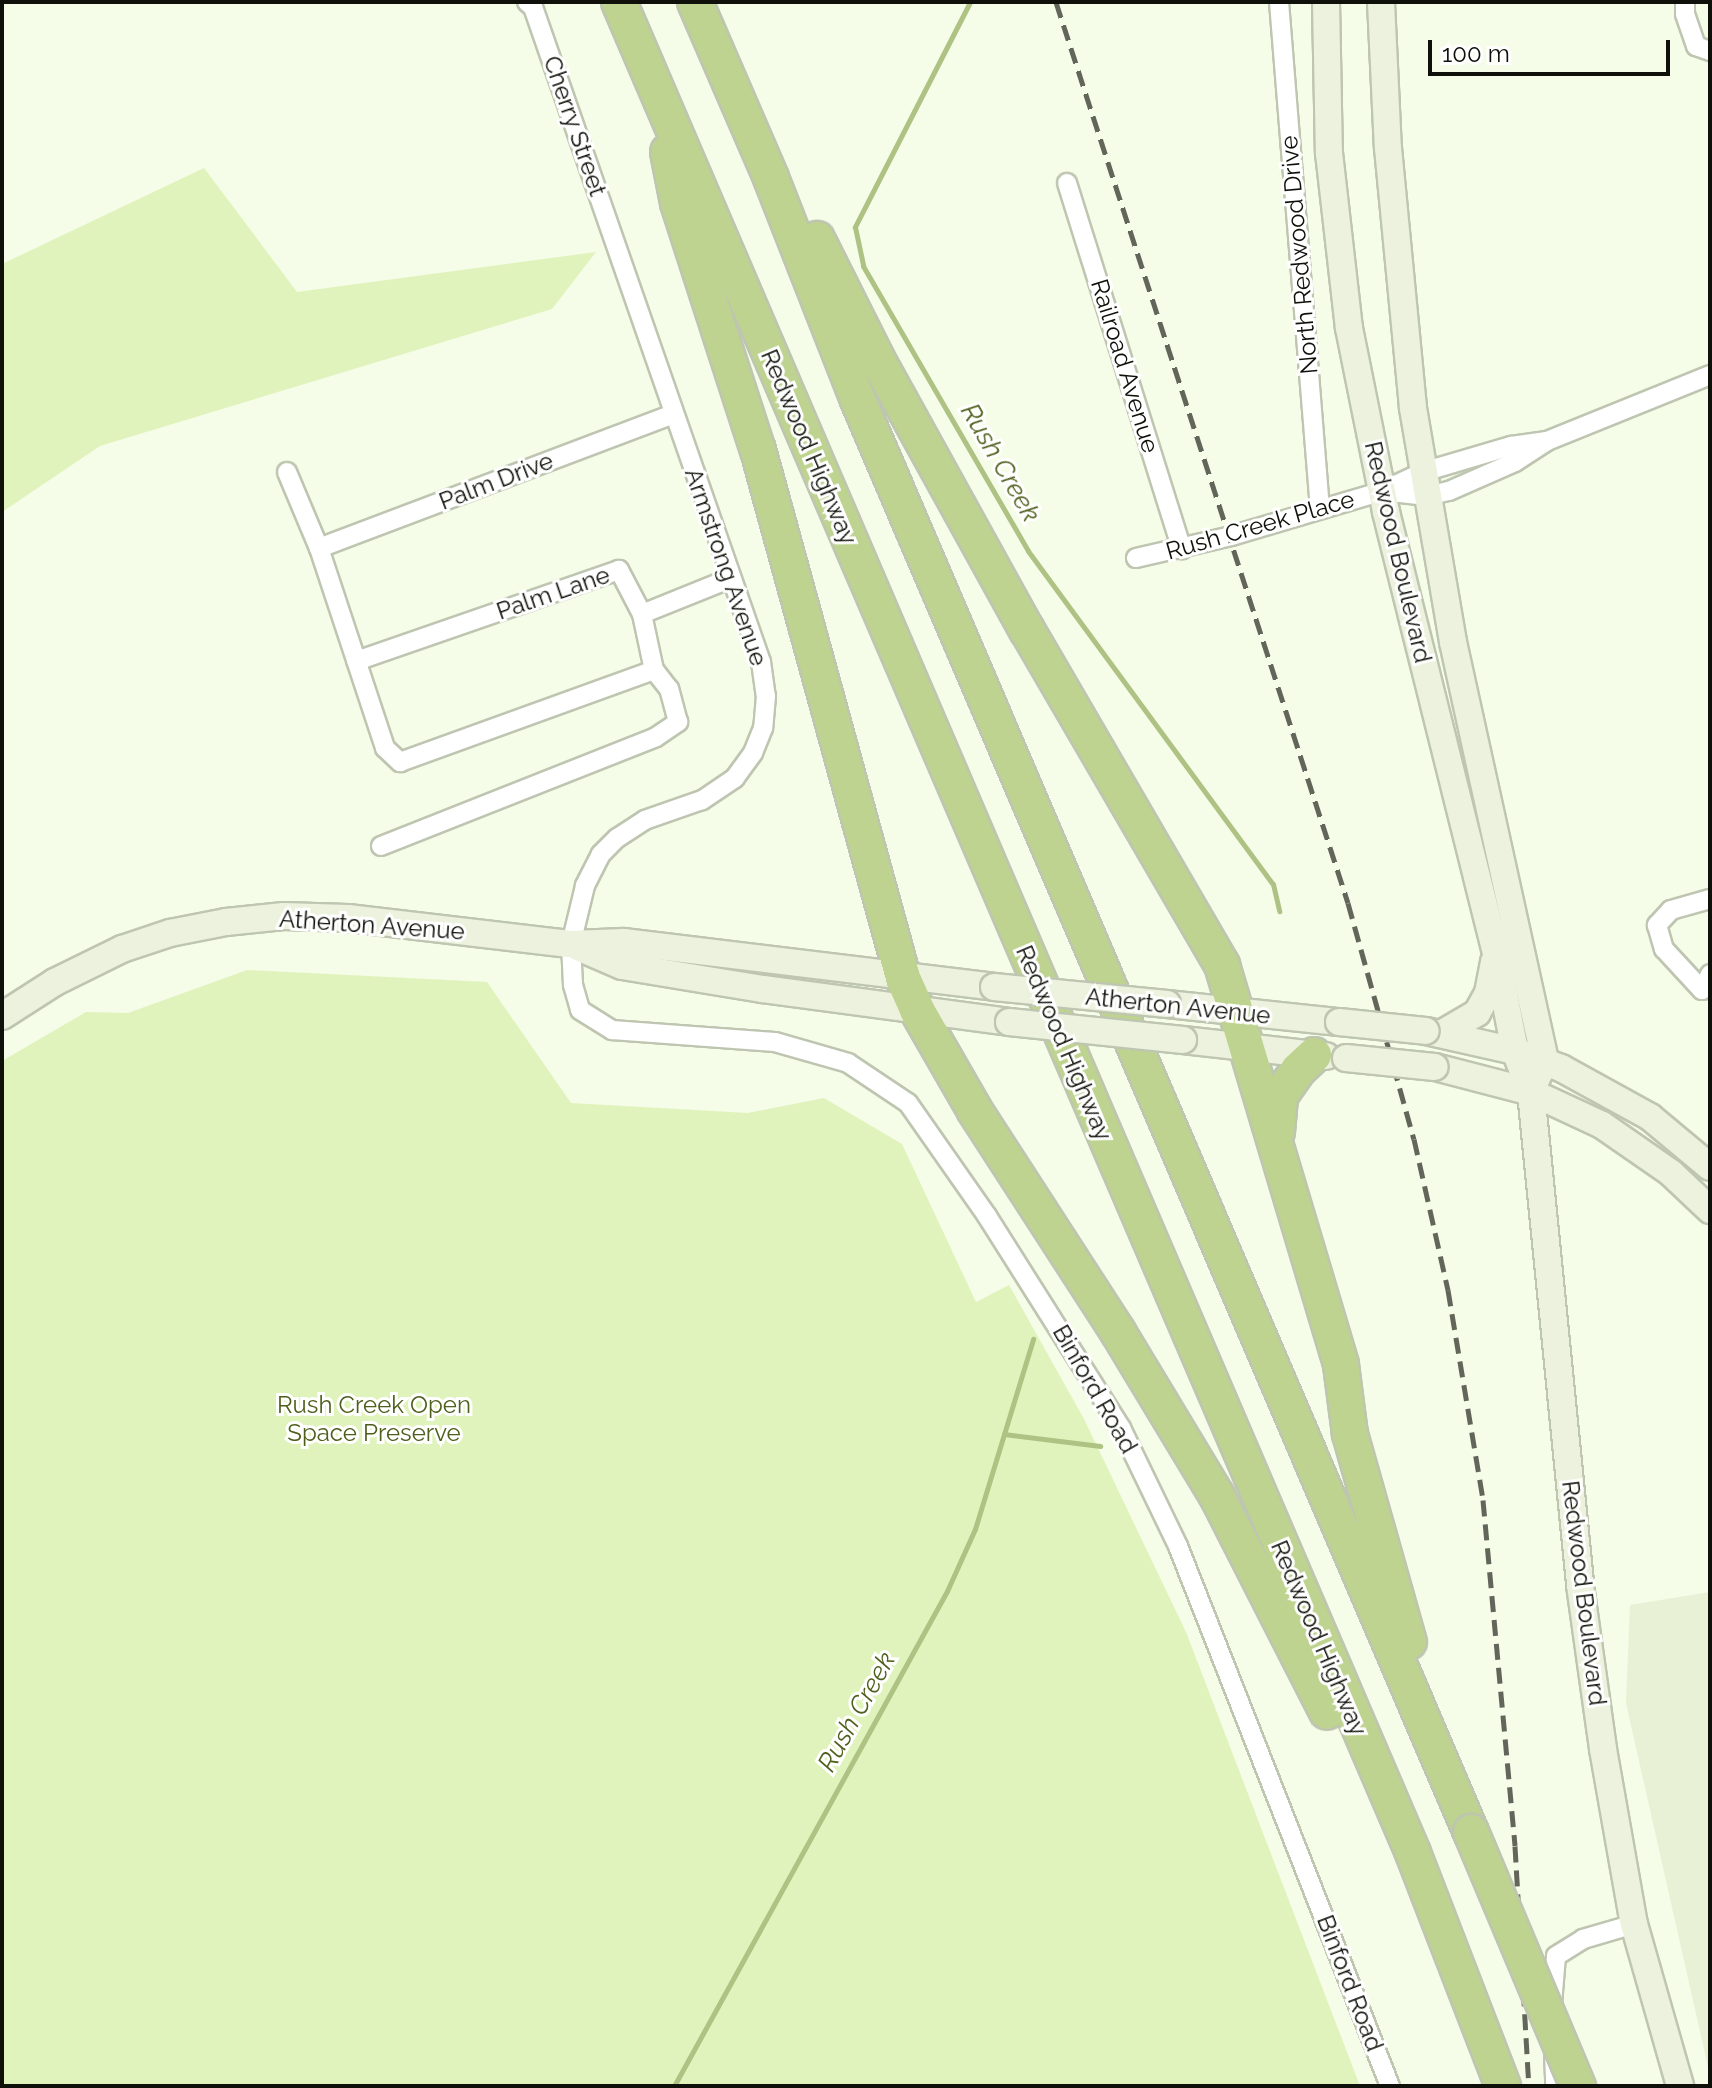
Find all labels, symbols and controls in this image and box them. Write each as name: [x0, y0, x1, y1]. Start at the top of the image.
scale bar: [1432, 24, 1674, 74]
text: 100 m: [1442, 39, 1510, 68]
street label: Cherry Street: [537, 52, 613, 200]
street label: North Redwood Drive: [1274, 134, 1324, 376]
street label: Railroad Avenue: [1085, 275, 1165, 457]
street label: Redwood Highway: [755, 345, 863, 549]
water label: Rush Creek: [954, 398, 1046, 528]
street label: Redwood Boulevard: [1359, 438, 1437, 666]
street label: Palm Drive: [435, 446, 557, 516]
street label: Armstrong Avenue: [679, 464, 773, 670]
street label: Rush Creek Place: [1162, 484, 1358, 566]
street label: Palm Lane: [493, 560, 613, 626]
street label: Atherton Avenue: [278, 904, 466, 946]
street label: Redwood Highway: [1010, 941, 1118, 1145]
street label: Atherton Avenue: [1084, 982, 1272, 1030]
street label: Binford Road: [1047, 1320, 1143, 1458]
park label: Rush Creek Open Space Preserve: [277, 1391, 471, 1447]
street label: Redwood Boulevard: [1556, 1479, 1612, 1707]
street label: Redwood Highway: [1265, 1536, 1373, 1740]
water label: Rush Creek: [811, 1647, 903, 1777]
street label: Binford Road: [1311, 1911, 1389, 2055]

